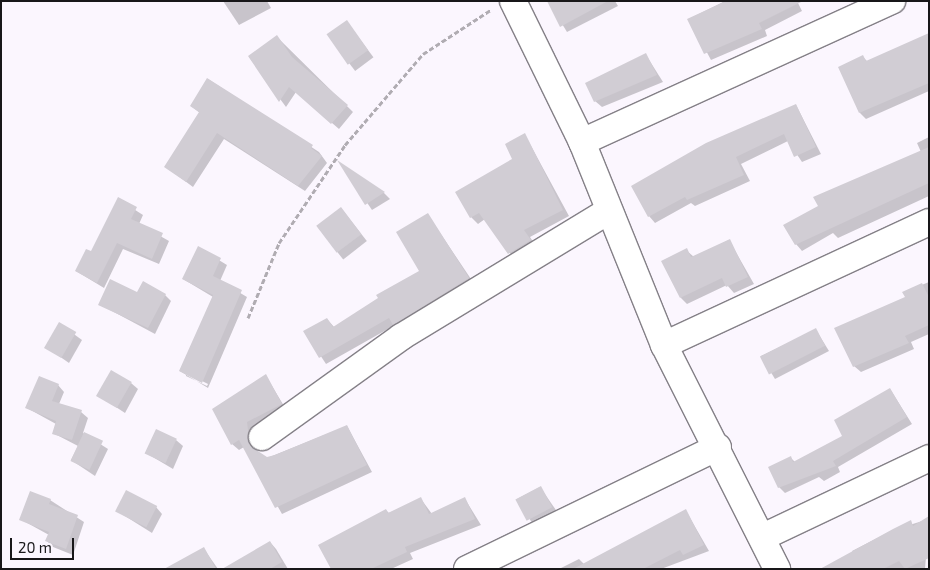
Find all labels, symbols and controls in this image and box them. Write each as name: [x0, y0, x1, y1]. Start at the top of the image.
scale bar: [12, 528, 76, 560]
text: 20 m: [18, 538, 52, 556]

